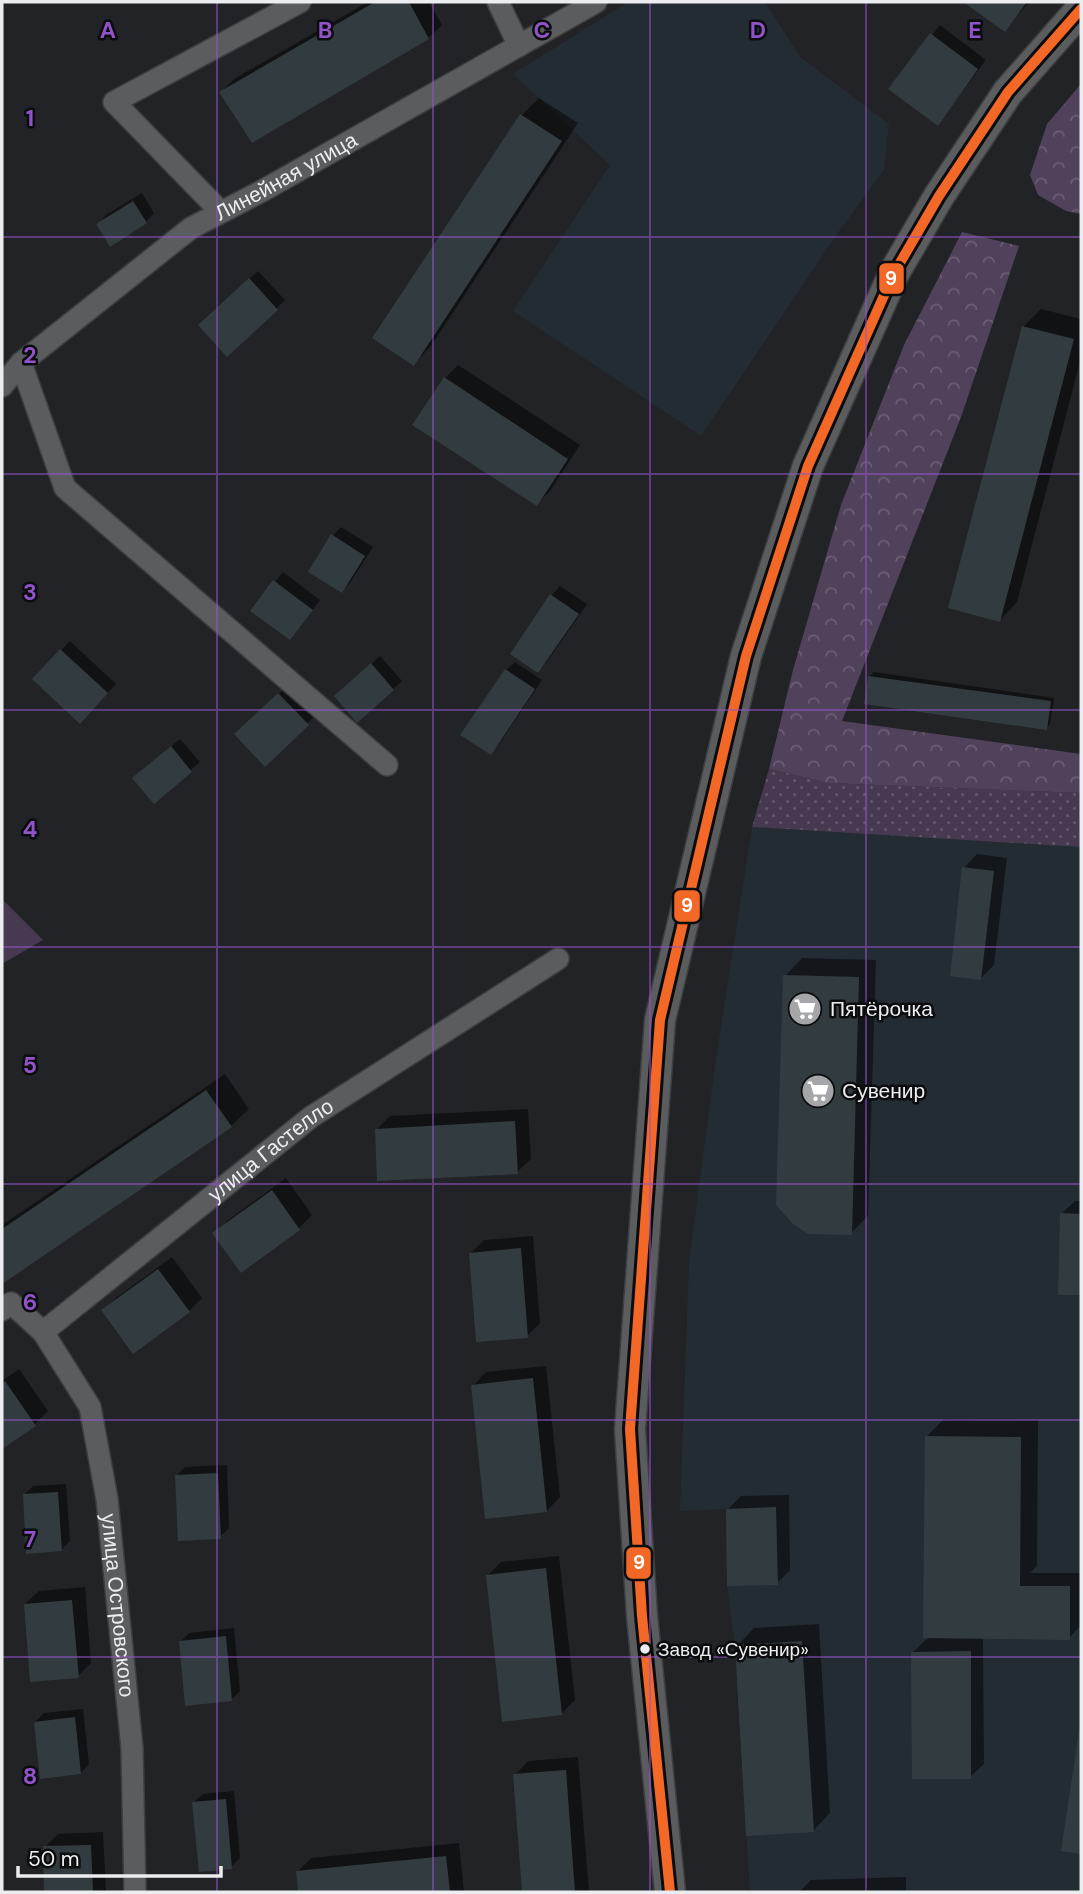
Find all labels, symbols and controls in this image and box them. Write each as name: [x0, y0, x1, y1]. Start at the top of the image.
text: A: [100, 15, 116, 45]
text: B: [318, 15, 332, 45]
text: C: [534, 15, 550, 45]
text: D: [750, 15, 766, 45]
text: E: [968, 15, 982, 45]
text: 1: [26, 103, 34, 133]
street label: Линейная улица: [210, 126, 363, 227]
line badge: 9: [878, 262, 905, 295]
text: 9: [885, 266, 897, 291]
text: 2: [23, 340, 37, 370]
text: 3: [23, 577, 37, 607]
text: 4: [23, 814, 38, 844]
line badge: 9: [673, 889, 701, 923]
text: 9: [681, 893, 693, 918]
supermarket icon: Пятёрочка: [786, 990, 824, 1028]
place label: Пятёрочка: [830, 995, 933, 1023]
text: 5: [23, 1050, 37, 1080]
supermarket icon: Сувенир: [799, 1072, 837, 1110]
place label: Сувенир: [842, 1077, 925, 1105]
street label: улица Гастелло: [202, 1092, 339, 1208]
text: 6: [23, 1287, 37, 1317]
street label: улица Островского: [95, 1512, 141, 1699]
text: 7: [24, 1524, 36, 1554]
line badge: 9: [625, 1546, 652, 1580]
text: 9: [633, 1550, 645, 1575]
place label: Завод «Сувенир»: [658, 1637, 809, 1662]
marker: Завод «Сувенир»: [638, 1642, 652, 1656]
text: 8: [23, 1761, 37, 1791]
scale bar: [18, 1834, 220, 1878]
text: 50 m: [28, 1845, 79, 1873]

